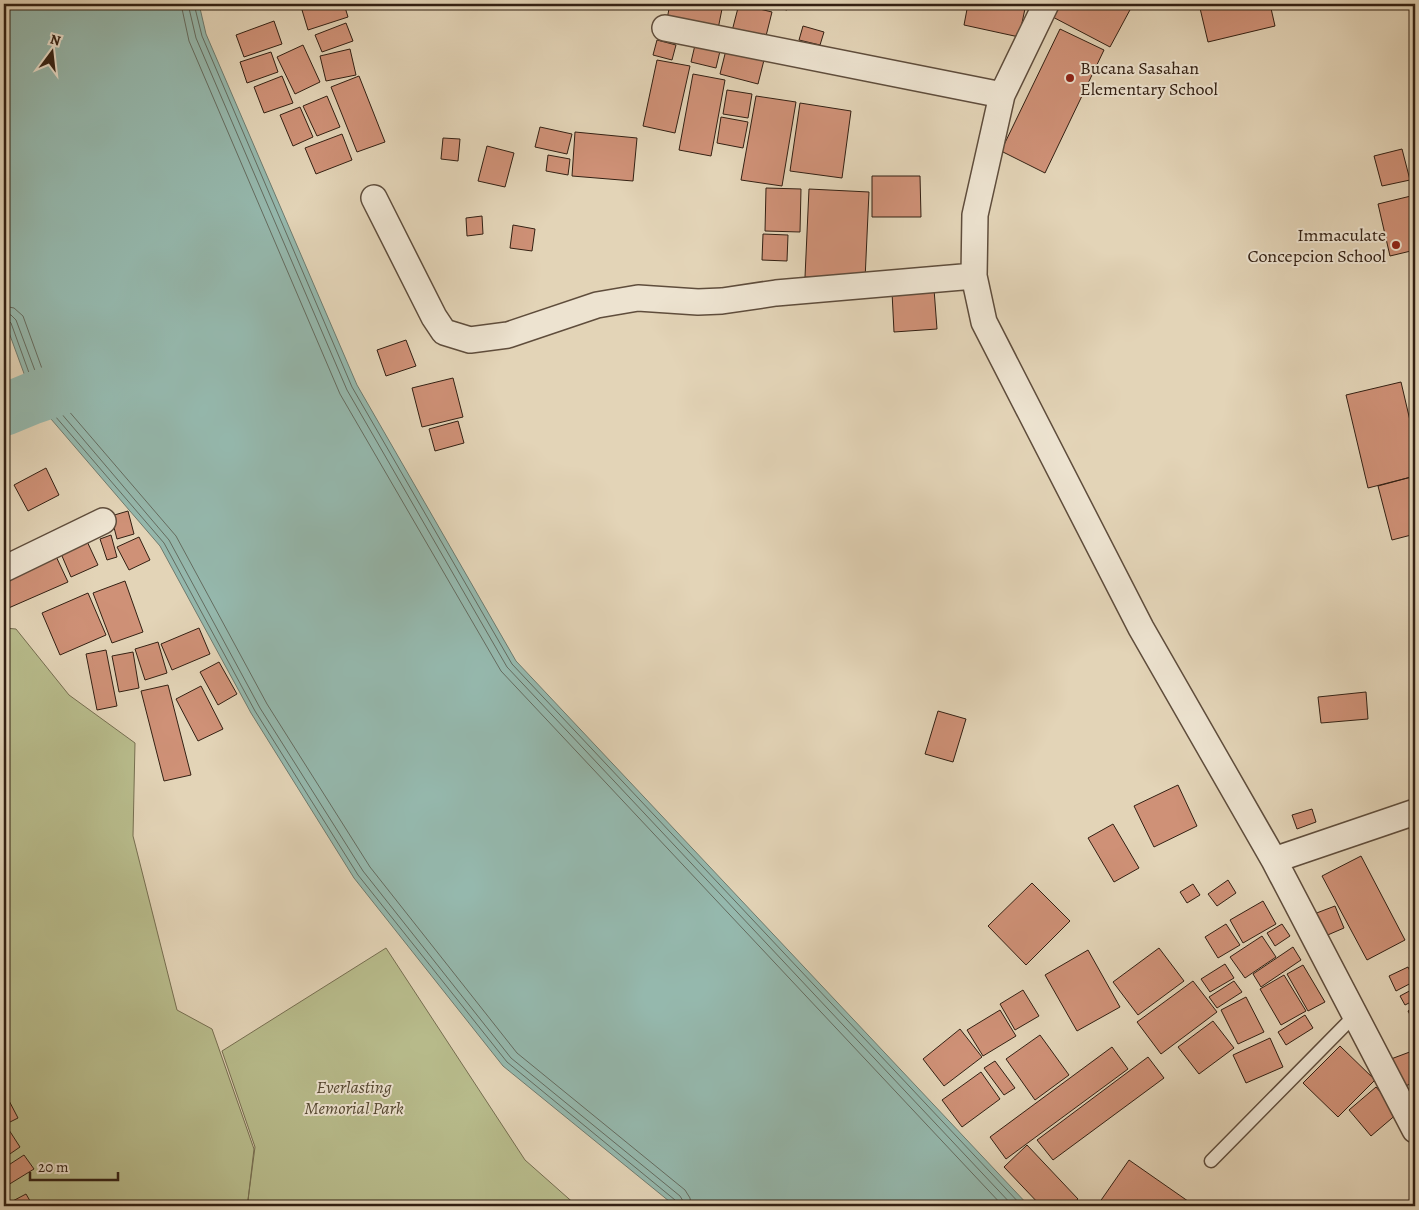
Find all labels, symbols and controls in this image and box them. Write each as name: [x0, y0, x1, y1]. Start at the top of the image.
north arrow: [28, 28, 78, 78]
text: N: [48, 29, 63, 50]
place label: Bucana Sasahan Elementary School: [1080, 56, 1218, 101]
marker: Bucana Sasahan Elementary School: [1064, 72, 1076, 84]
place label: Immaculate Concepcion School: [1247, 223, 1387, 268]
marker: Immaculate Concepcion School: [1390, 239, 1402, 251]
park label: Everlasting Memorial Park: [304, 1075, 404, 1120]
scale bar: [30, 1150, 118, 1182]
text: 20 m: [38, 1157, 69, 1177]

